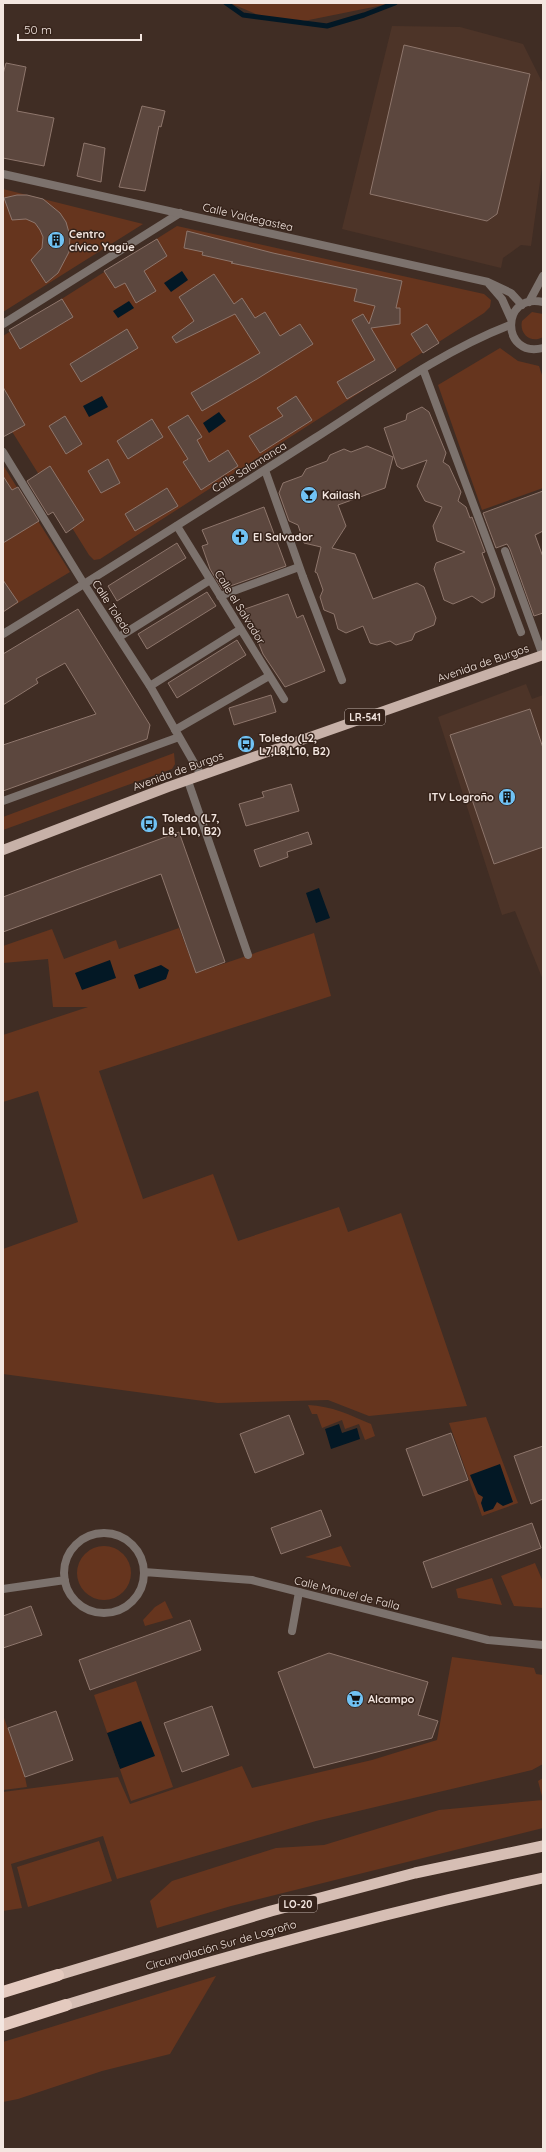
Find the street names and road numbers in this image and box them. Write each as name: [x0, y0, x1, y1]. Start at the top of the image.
street label: Calle Valdegastea: [201, 200, 295, 234]
street label: Calle Salamanca: [209, 438, 289, 496]
street label: Calle el Salvador: [212, 567, 269, 647]
street label: Calle Toledo: [89, 577, 135, 637]
street label: Avenida de Burgos: [435, 641, 531, 685]
road number: LR-541: [345, 709, 385, 725]
street label: Avenida de Burgos: [131, 748, 225, 794]
street label: Calle Manuel de Falla: [293, 1573, 401, 1613]
road number: LO-20: [279, 1896, 317, 1912]
street label: Circunvalación Sur de Logroño: [144, 1917, 298, 1973]

